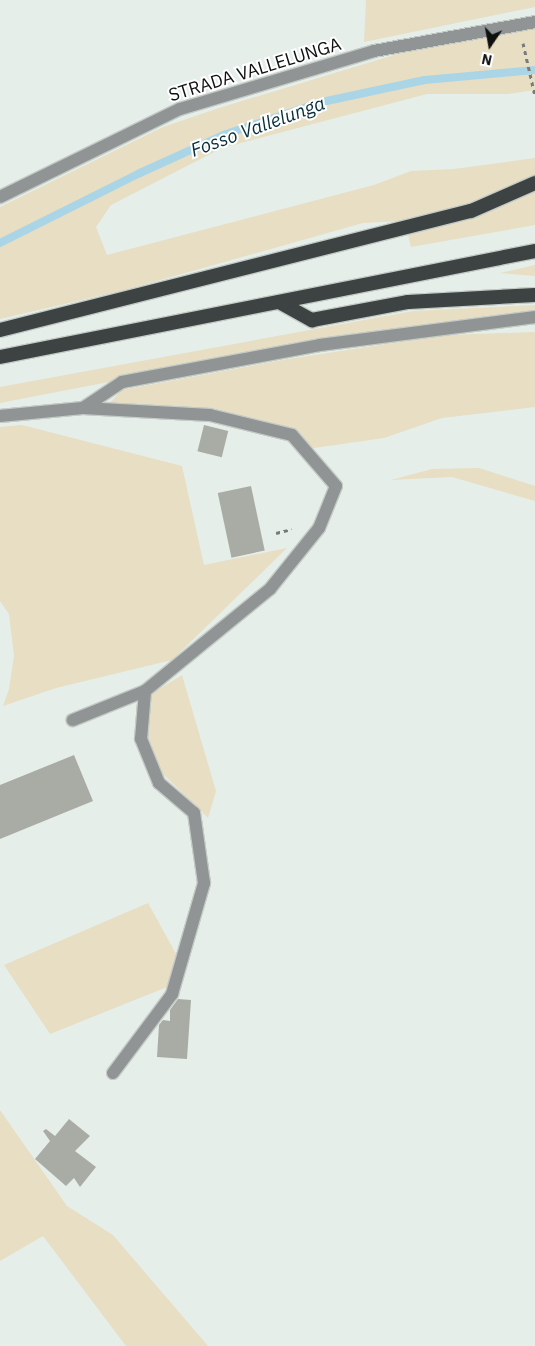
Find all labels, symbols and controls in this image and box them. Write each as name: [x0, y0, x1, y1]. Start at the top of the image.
north arrow: [465, 20, 515, 70]
street label: STRADA VALLELUNGA: [166, 34, 344, 106]
text: N: [480, 50, 494, 70]
water label: Fosso Vallelunga: [188, 92, 328, 162]

